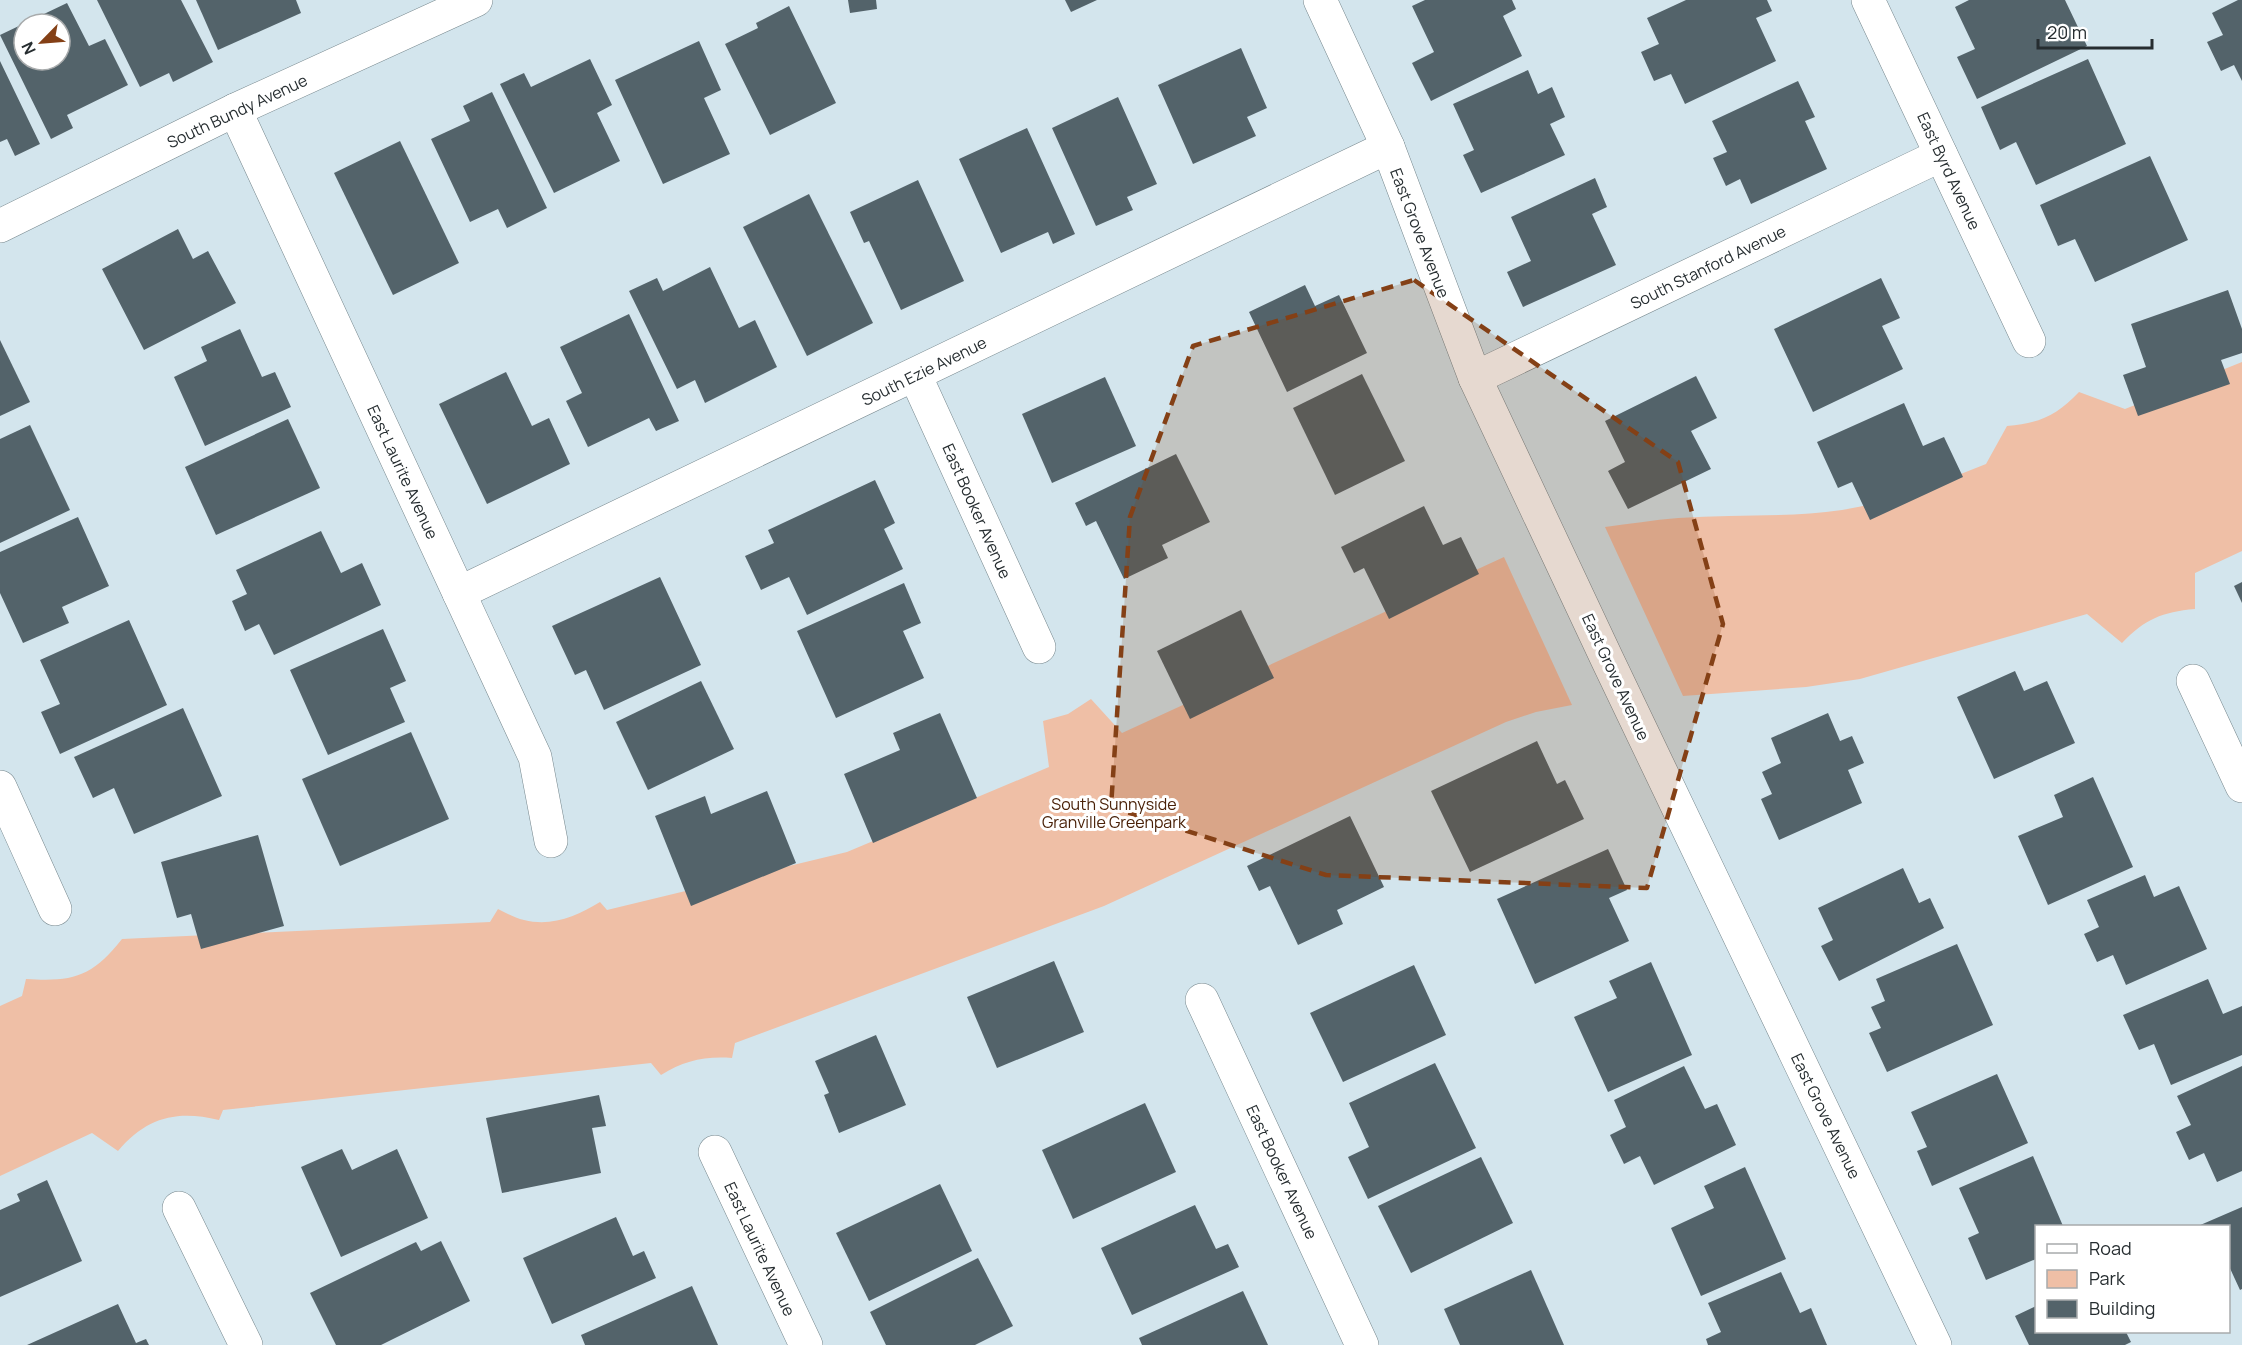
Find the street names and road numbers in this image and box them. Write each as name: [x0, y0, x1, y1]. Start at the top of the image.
street label: South Bundy Avenue: [163, 69, 311, 153]
street label: East Byrd Avenue: [1912, 109, 1986, 233]
street label: East Grove Avenue: [1385, 165, 1455, 301]
street label: South Stanford Avenue: [1627, 220, 1789, 314]
street label: South Ezie Avenue: [858, 331, 990, 411]
street label: East Laurite Avenue: [362, 401, 444, 543]
street label: East Booker Avenue: [937, 440, 1017, 582]
street label: East Grove Avenue: [1577, 610, 1655, 744]
street label: East Grove Avenue: [1786, 1050, 1866, 1182]
street label: East Booker Avenue: [1241, 1101, 1323, 1243]
street label: East Laurite Avenue: [719, 1178, 801, 1320]

